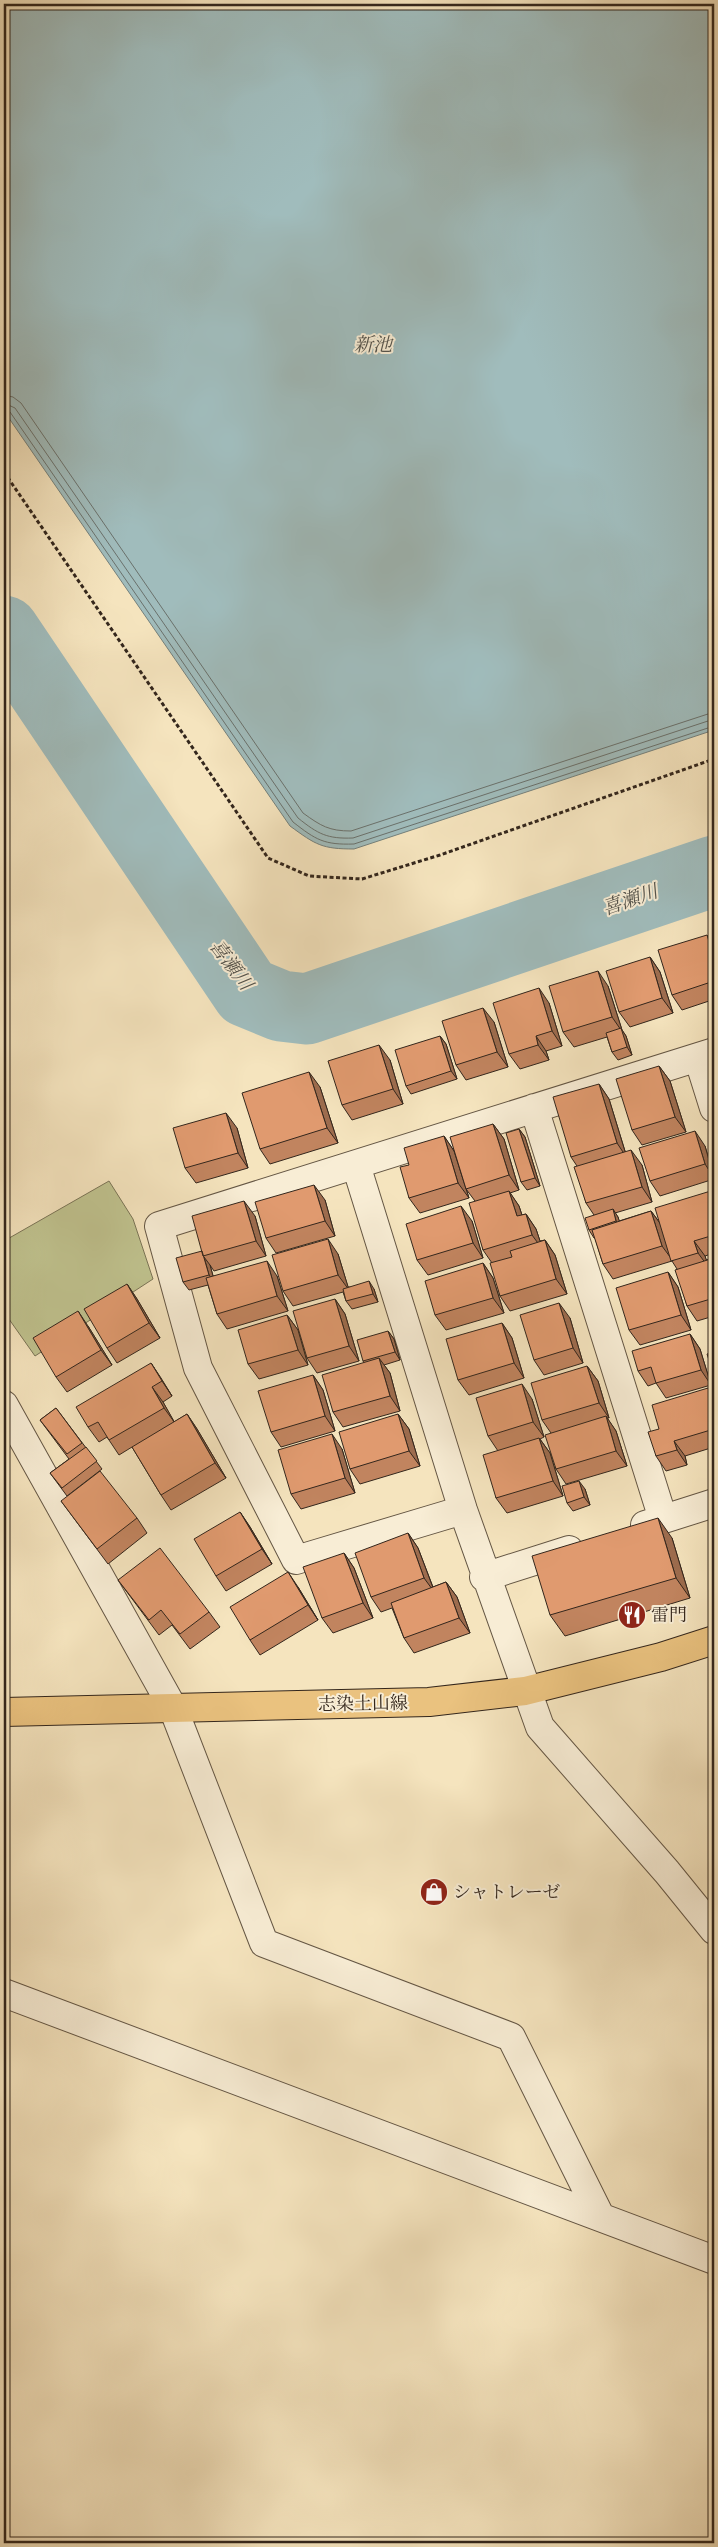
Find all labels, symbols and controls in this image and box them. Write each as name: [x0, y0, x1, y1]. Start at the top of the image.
water label: 新池: [354, 333, 394, 357]
water label: 喜瀬川: [599, 879, 663, 921]
water label: 喜瀬川: [204, 935, 259, 997]
restaurant icon: 雷門: [617, 1600, 647, 1630]
place label: 雷門: [651, 1604, 687, 1627]
street label: 志染土山線: [318, 1692, 408, 1716]
shop icon: シャトレーゼ: [419, 1877, 449, 1907]
place label: シャトレーゼ: [453, 1881, 560, 1904]

